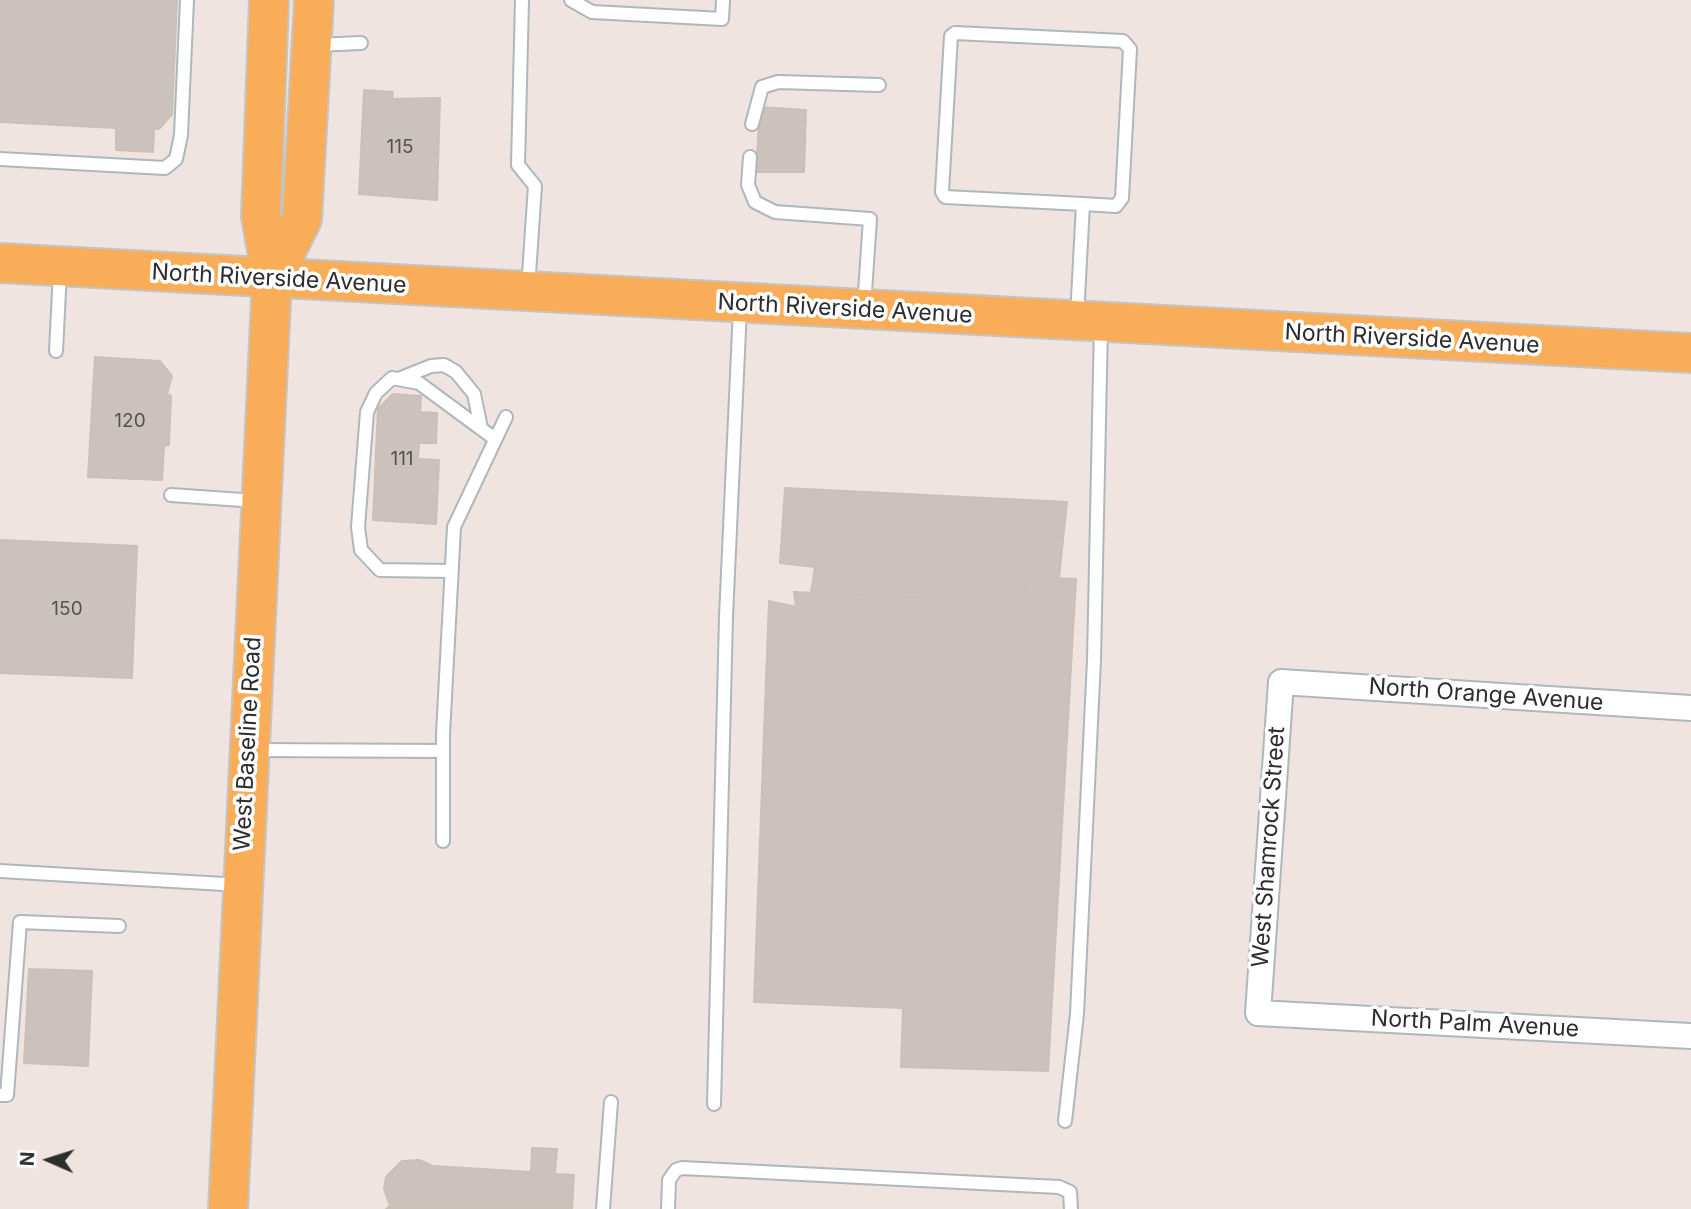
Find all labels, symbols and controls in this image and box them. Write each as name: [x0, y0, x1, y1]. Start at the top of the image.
house number: 115: [386, 136, 414, 158]
street label: North Riverside Avenue: [151, 259, 407, 299]
street label: North Riverside Avenue: [717, 289, 973, 329]
street label: North Riverside Avenue: [1284, 319, 1540, 359]
house number: 120: [114, 410, 146, 432]
house number: 111: [390, 448, 414, 470]
house number: 150: [51, 598, 83, 620]
street label: West Baseline Road: [229, 636, 267, 852]
street label: North Orange Avenue: [1368, 673, 1604, 717]
street label: West Shamrock Street: [1247, 726, 1291, 968]
street label: North Palm Avenue: [1370, 1005, 1580, 1043]
north arrow: [14, 1125, 84, 1195]
text: N: [16, 1151, 39, 1167]

